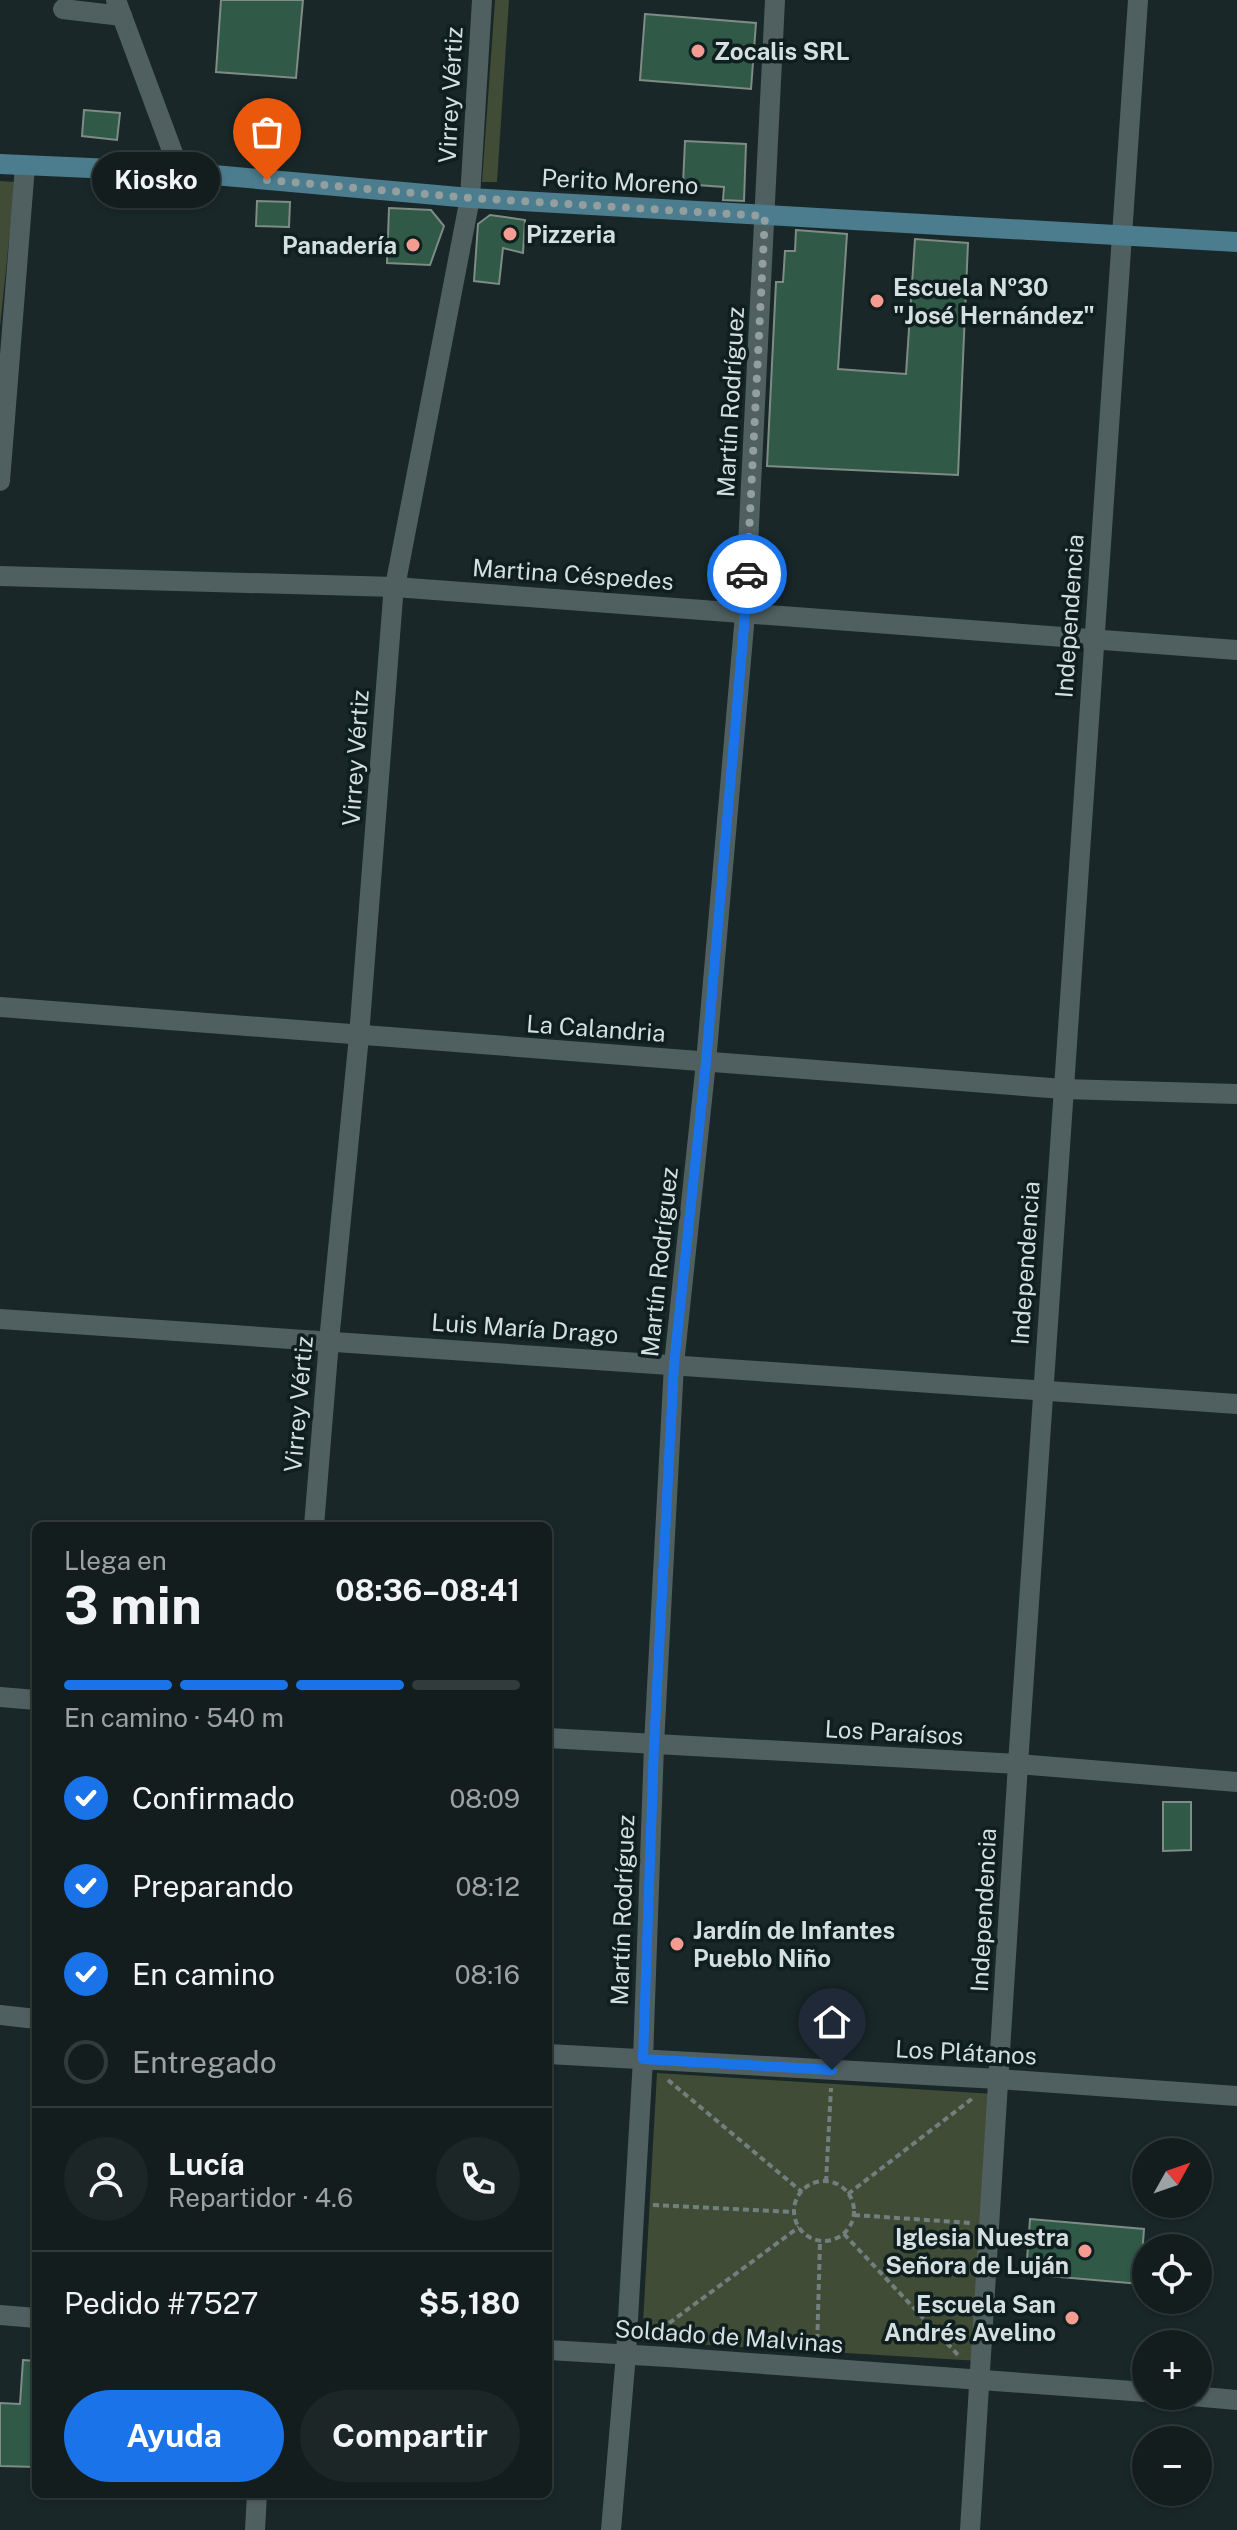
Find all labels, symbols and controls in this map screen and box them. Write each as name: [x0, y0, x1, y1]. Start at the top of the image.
street label: Virrey Vértiz: [432, 26, 468, 164]
place label: Zocalis SRL: [714, 37, 850, 65]
marker: Zocalis SRL: [689, 42, 707, 60]
pin: [233, 98, 301, 180]
icon: bag: [245, 110, 289, 154]
callout: Kiosko: [91, 152, 219, 208]
street label: Perito Moreno: [541, 163, 699, 199]
text: Kiosko: [114, 164, 198, 195]
place label: Pizzeria: [526, 220, 616, 248]
marker: Pizzeria: [501, 225, 519, 243]
place label: Panadería: [282, 231, 397, 259]
marker: Panadería: [404, 236, 422, 254]
place label: Escuela Nº30 "José Hernández": [893, 273, 1095, 329]
marker: Escuela Nº30 "José Hernández": [868, 292, 886, 310]
street label: Martín Rodríguez: [711, 306, 749, 498]
street label: Independencia: [1049, 533, 1089, 699]
courier: [707, 534, 787, 614]
icon: car: [725, 552, 769, 596]
street label: Martina Céspedes: [471, 553, 675, 595]
street label: Virrey Vértiz: [336, 689, 374, 827]
street label: La Calandria: [525, 1009, 667, 1047]
street label: Martín Rodríguez: [635, 1166, 683, 1358]
street label: Independencia: [1005, 1180, 1045, 1346]
street label: Luis María Drago: [430, 1307, 620, 1349]
street label: Virrey Vértiz: [278, 1335, 318, 1473]
text: Llega en: [64, 1545, 167, 1576]
text: 08:36–08:41: [335, 1572, 520, 1608]
text: 3 min: [64, 1575, 202, 1636]
text: En camino · 540 m: [64, 1702, 284, 1733]
street label: Los Paraísos: [824, 1714, 964, 1750]
icon: check: [64, 1776, 108, 1820]
text: Confirmado: [132, 1780, 295, 1816]
text: 08:09: [450, 1783, 520, 1814]
street label: Martín Rodríguez: [605, 1814, 639, 2006]
street label: Independencia: [965, 1827, 1001, 1993]
icon: check: [64, 1864, 108, 1908]
text: Preparando: [132, 1868, 294, 1904]
text: 08:12: [455, 1871, 520, 1902]
place label: Jardín de Infantes Pueblo Niño: [693, 1916, 895, 1972]
marker: Jardín de Infantes Pueblo Niño: [668, 1935, 686, 1953]
icon: check: [64, 1952, 108, 1996]
text: En camino: [132, 1956, 275, 1992]
text: 08:16: [455, 1959, 520, 1990]
pin: [798, 1988, 866, 2070]
icon: home: [810, 2000, 854, 2044]
street label: Los Plátanos: [894, 2034, 1038, 2070]
text: Entregado: [132, 2044, 277, 2080]
button: person: [64, 2137, 148, 2221]
button: phone: [436, 2137, 520, 2221]
north arrow: [1132, 2138, 1212, 2218]
map controls: [1132, 2138, 1212, 2506]
text: Lucía: [168, 2146, 245, 2182]
text: Repartidor · 4.6: [168, 2182, 353, 2213]
place label: Iglesia Nuestra Señora de Luján: [885, 2223, 1069, 2279]
button: locate: [1132, 2234, 1212, 2314]
marker: Iglesia Nuestra Señora de Luján: [1076, 2242, 1094, 2260]
text: Pedido #7527: [64, 2285, 259, 2321]
text: $5,180: [419, 2285, 520, 2321]
place label: Escuela San Andrés Avelino: [884, 2290, 1056, 2346]
marker: Escuela San Andrés Avelino: [1063, 2309, 1081, 2327]
street label: Soldado de Malvinas: [614, 2314, 844, 2358]
button: +: [1132, 2330, 1212, 2410]
button: Ayuda: [64, 2390, 284, 2482]
button: Compartir: [300, 2390, 520, 2482]
button: −: [1132, 2426, 1212, 2506]

